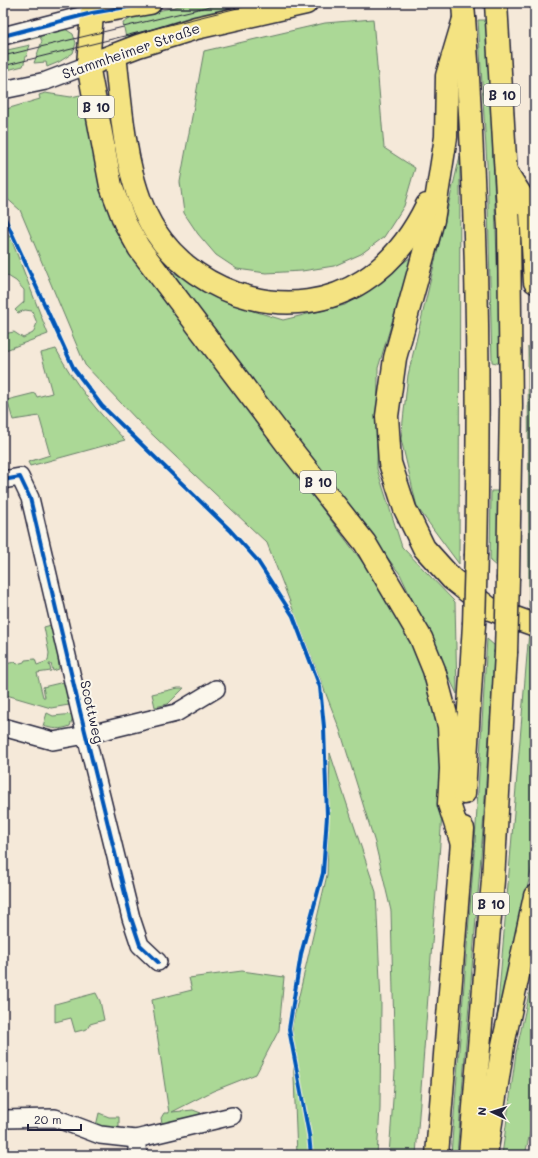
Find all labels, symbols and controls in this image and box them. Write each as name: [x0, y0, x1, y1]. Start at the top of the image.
street label: Stammheimer Straße: [59, 18, 202, 83]
road number: B 10: [484, 84, 520, 106]
road number: B 10: [78, 96, 114, 118]
road number: B 10: [300, 471, 336, 493]
street label: Scottweg: [76, 678, 109, 745]
road number: B 10: [473, 893, 509, 915]
north arrow: [472, 1092, 512, 1132]
scale bar: [28, 1106, 81, 1132]
text: N: [474, 1107, 489, 1116]
text: 20 m: [34, 1111, 62, 1127]

